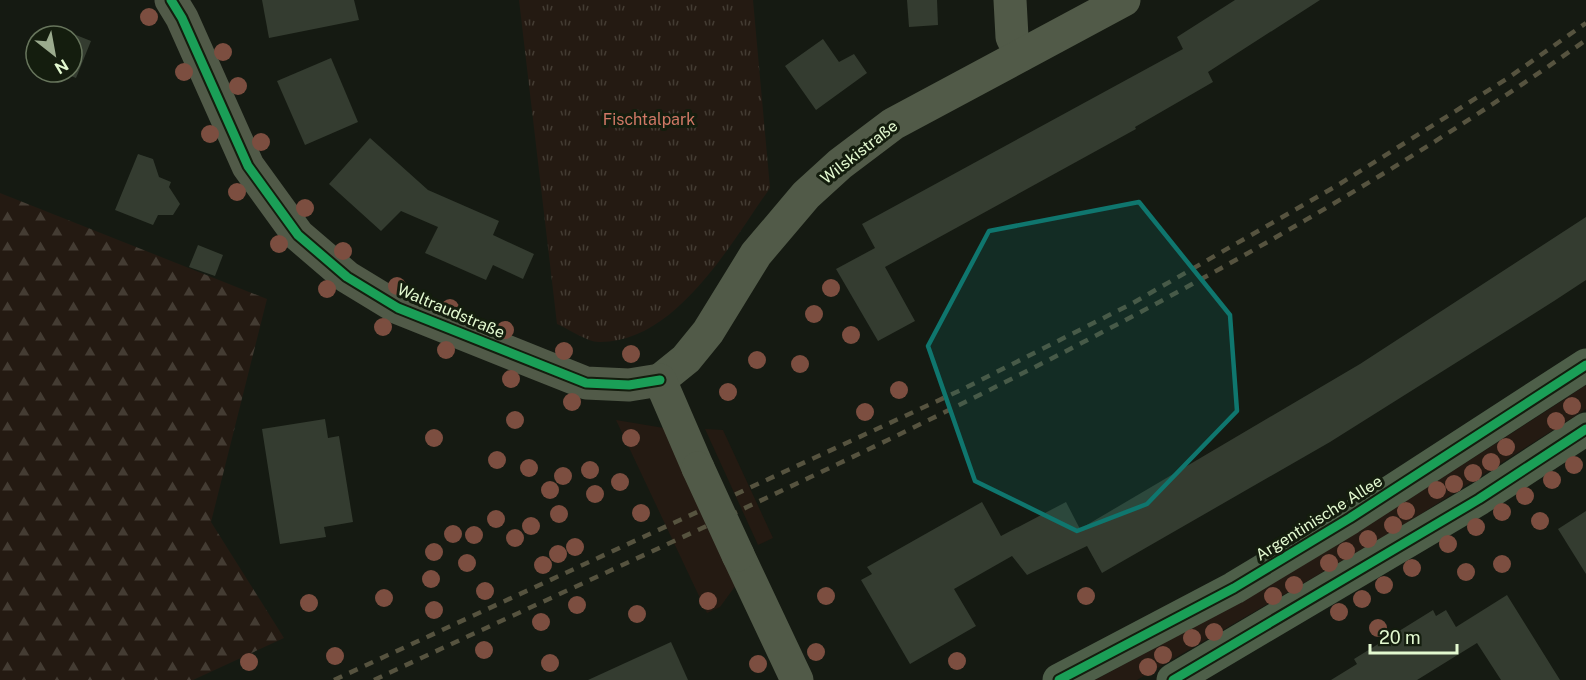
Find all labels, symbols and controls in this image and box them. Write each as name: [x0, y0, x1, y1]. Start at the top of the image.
north arrow: [24, 24, 84, 84]
text: N: [51, 55, 72, 78]
park label: Fischtalpark: [603, 110, 695, 129]
street label: Wilskistraße: [817, 116, 901, 188]
street label: Waltraudstraße: [394, 280, 508, 342]
street label: Argentinische Allee: [1252, 471, 1386, 565]
scale bar: [1370, 617, 1457, 655]
text: 20 m: [1379, 627, 1421, 648]

